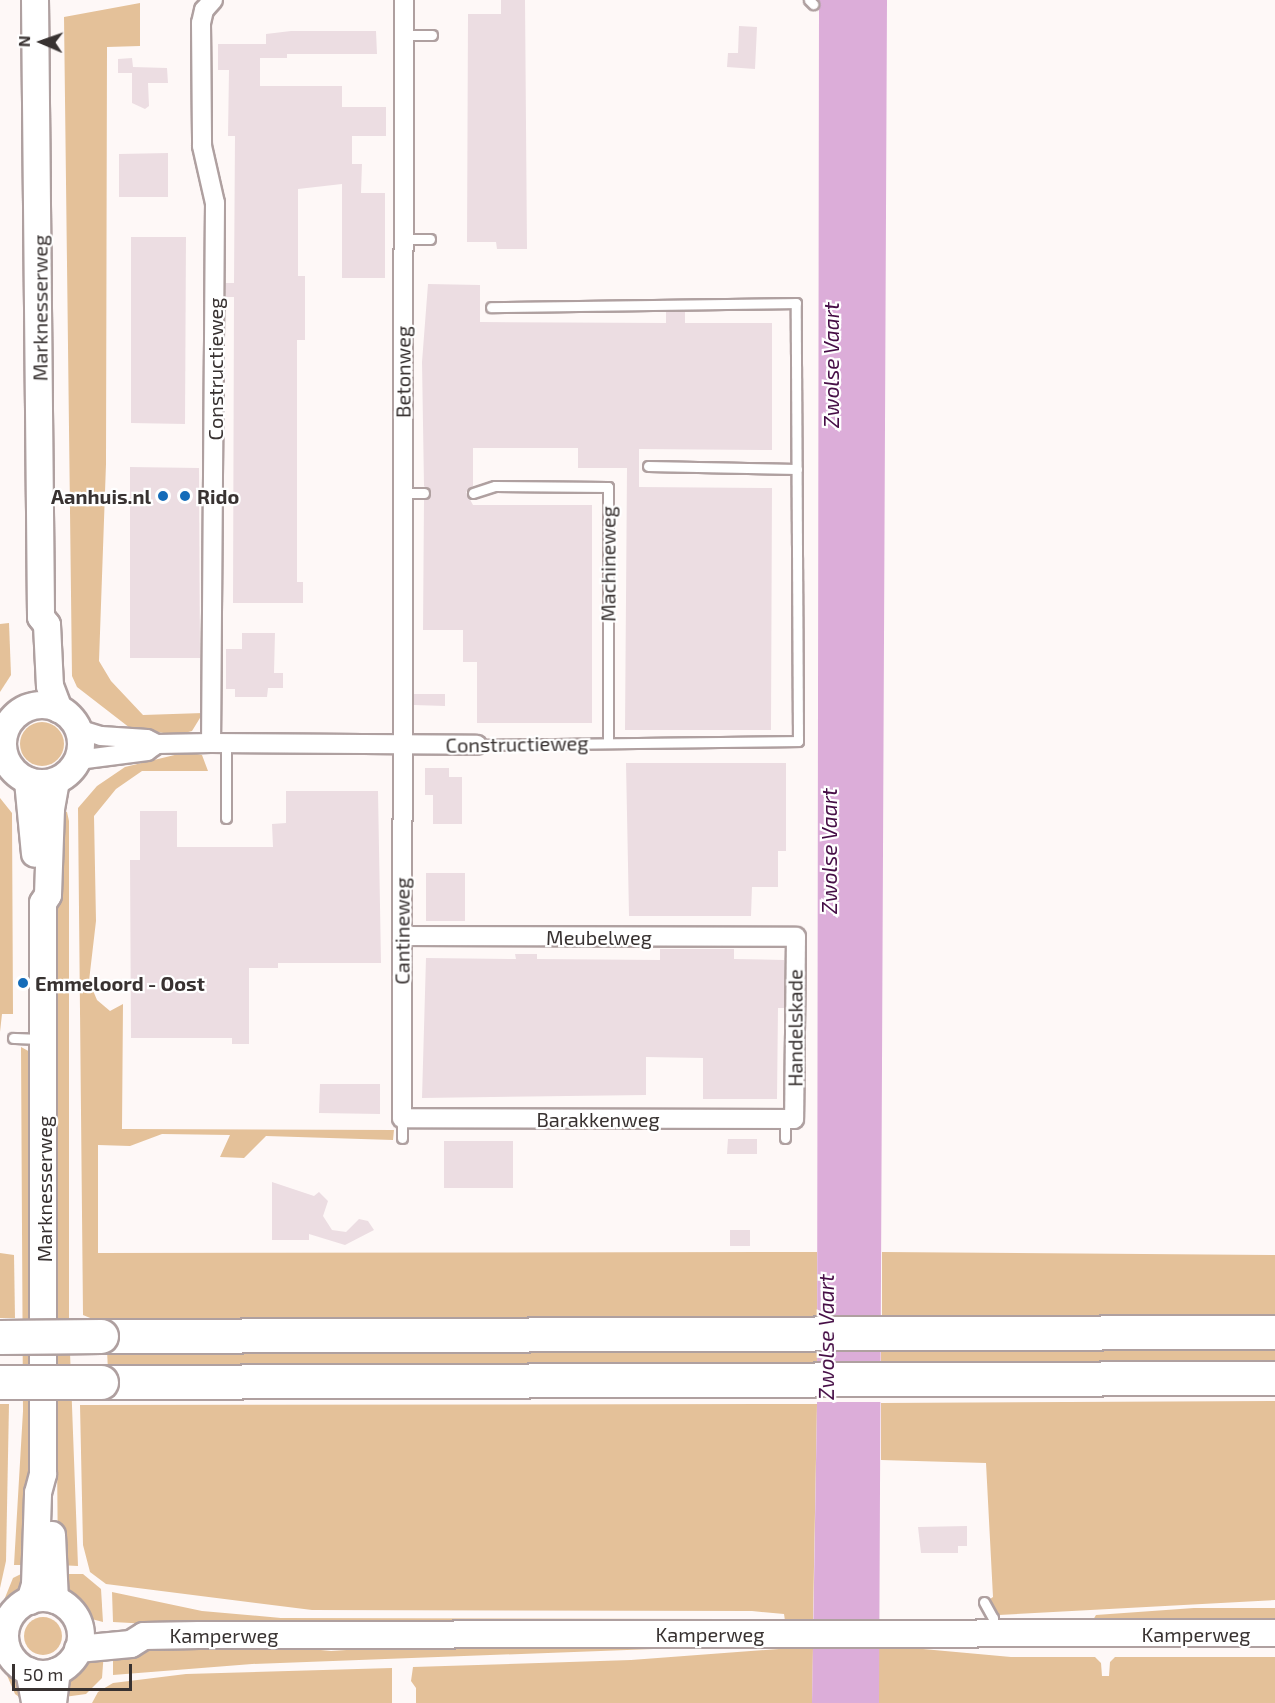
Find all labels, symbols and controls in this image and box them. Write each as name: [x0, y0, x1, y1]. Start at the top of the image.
north arrow: [12, 12, 72, 72]
text: N: [14, 35, 33, 47]
street label: Marknesserweg: [28, 235, 52, 381]
street label: Constructieweg: [203, 298, 227, 440]
water label: Zwolse Vaart: [818, 302, 844, 428]
street label: Betonweg: [391, 326, 415, 418]
place label: Aanhuis.nl: [51, 484, 151, 508]
place label: Rido: [197, 484, 239, 508]
marker: Aanhuis.nl: [156, 489, 170, 503]
marker: Rido: [178, 489, 192, 503]
street label: Machineweg: [596, 506, 620, 622]
street label: Constructieweg: [445, 731, 589, 757]
water label: Zwolse Vaart: [816, 788, 842, 914]
street label: Cantineweg: [390, 877, 414, 985]
street label: Meubelweg: [546, 925, 652, 949]
street label: Handelskade: [783, 969, 807, 1087]
place label: Emmeloord - Oost: [35, 971, 205, 995]
marker: Emmeloord - Oost: [16, 976, 30, 990]
street label: Barakkenweg: [536, 1107, 660, 1131]
street label: Marknesserweg: [32, 1116, 56, 1262]
water label: Zwolse Vaart: [813, 1274, 839, 1400]
street label: Kamperweg: [656, 1622, 764, 1646]
street label: Kamperweg: [1142, 1622, 1250, 1646]
street label: Kamperweg: [170, 1623, 278, 1647]
scale bar: [15, 1652, 135, 1690]
text: 50 m: [23, 1663, 63, 1685]

